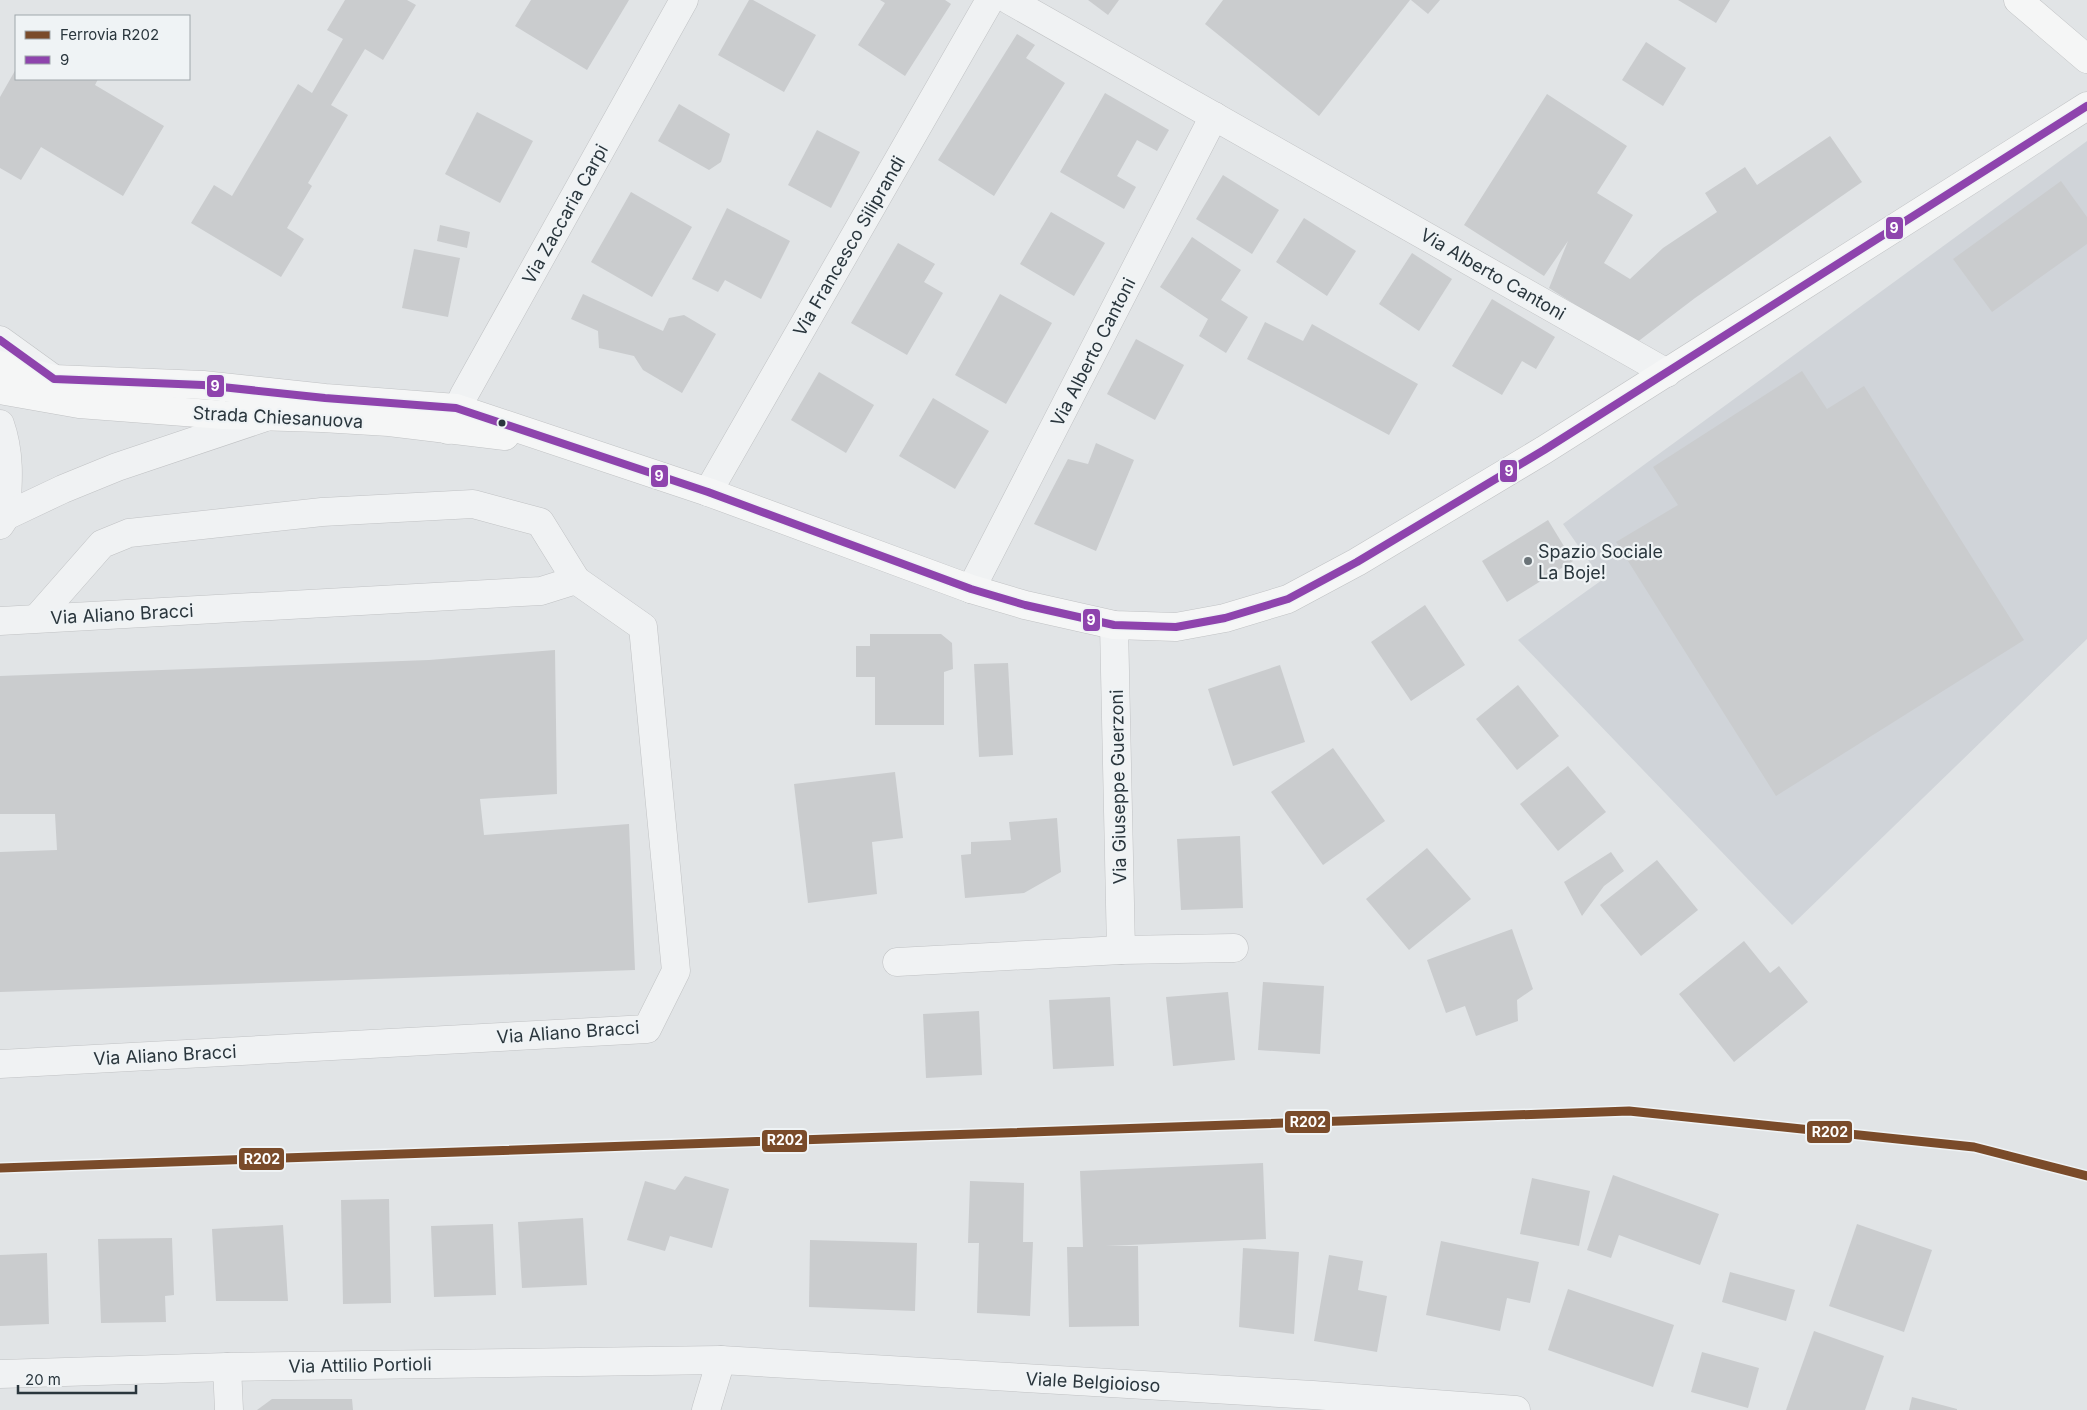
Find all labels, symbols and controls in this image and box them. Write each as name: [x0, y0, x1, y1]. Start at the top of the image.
legend: [15, 15, 190, 80]
text: Ferrovia R202: [60, 25, 159, 44]
text: 9: [60, 50, 69, 69]
street label: Via Zaccaria Carpi: [518, 140, 612, 288]
street label: Via Francesco Siliprandi: [789, 152, 909, 340]
line badge: 9: [1885, 216, 1904, 240]
text: 9: [1889, 219, 1899, 236]
street label: Via Alberto Cantoni: [1417, 224, 1569, 324]
street label: Via Alberto Cantoni: [1046, 274, 1140, 430]
line badge: 9: [206, 374, 225, 398]
text: 9: [210, 377, 220, 394]
street label: Strada Chiesanuova: [192, 402, 364, 432]
unlabelled marker: [497, 418, 507, 428]
line badge: 9: [1499, 459, 1518, 483]
text: 9: [1504, 462, 1514, 479]
line badge: 9: [650, 464, 669, 488]
text: 9: [654, 467, 664, 484]
place label: Spazio Sociale La Boje!: [1538, 541, 1663, 583]
marker: Spazio Sociale La Boje!: [1522, 555, 1534, 567]
street label: Via Aliano Bracci: [50, 600, 194, 628]
line badge: 9: [1082, 608, 1101, 632]
text: 9: [1086, 611, 1096, 628]
street label: Via Giuseppe Guerzoni: [1106, 689, 1130, 885]
street label: Via Aliano Bracci: [496, 1017, 640, 1047]
street label: Via Aliano Bracci: [93, 1041, 237, 1069]
line badge: R202: [1284, 1110, 1331, 1134]
text: R202: [1290, 1113, 1326, 1130]
line badge: R202: [1806, 1120, 1853, 1144]
text: R202: [1812, 1123, 1848, 1140]
line badge: R202: [761, 1129, 808, 1153]
text: R202: [767, 1131, 803, 1148]
line badge: R202: [238, 1147, 285, 1171]
text: R202: [244, 1150, 280, 1167]
street label: Via Attilio Portioli: [288, 1353, 432, 1377]
scale bar: [18, 1362, 135, 1394]
street label: Viale Belgioioso: [1025, 1368, 1161, 1396]
text: 20 m: [25, 1370, 61, 1389]

